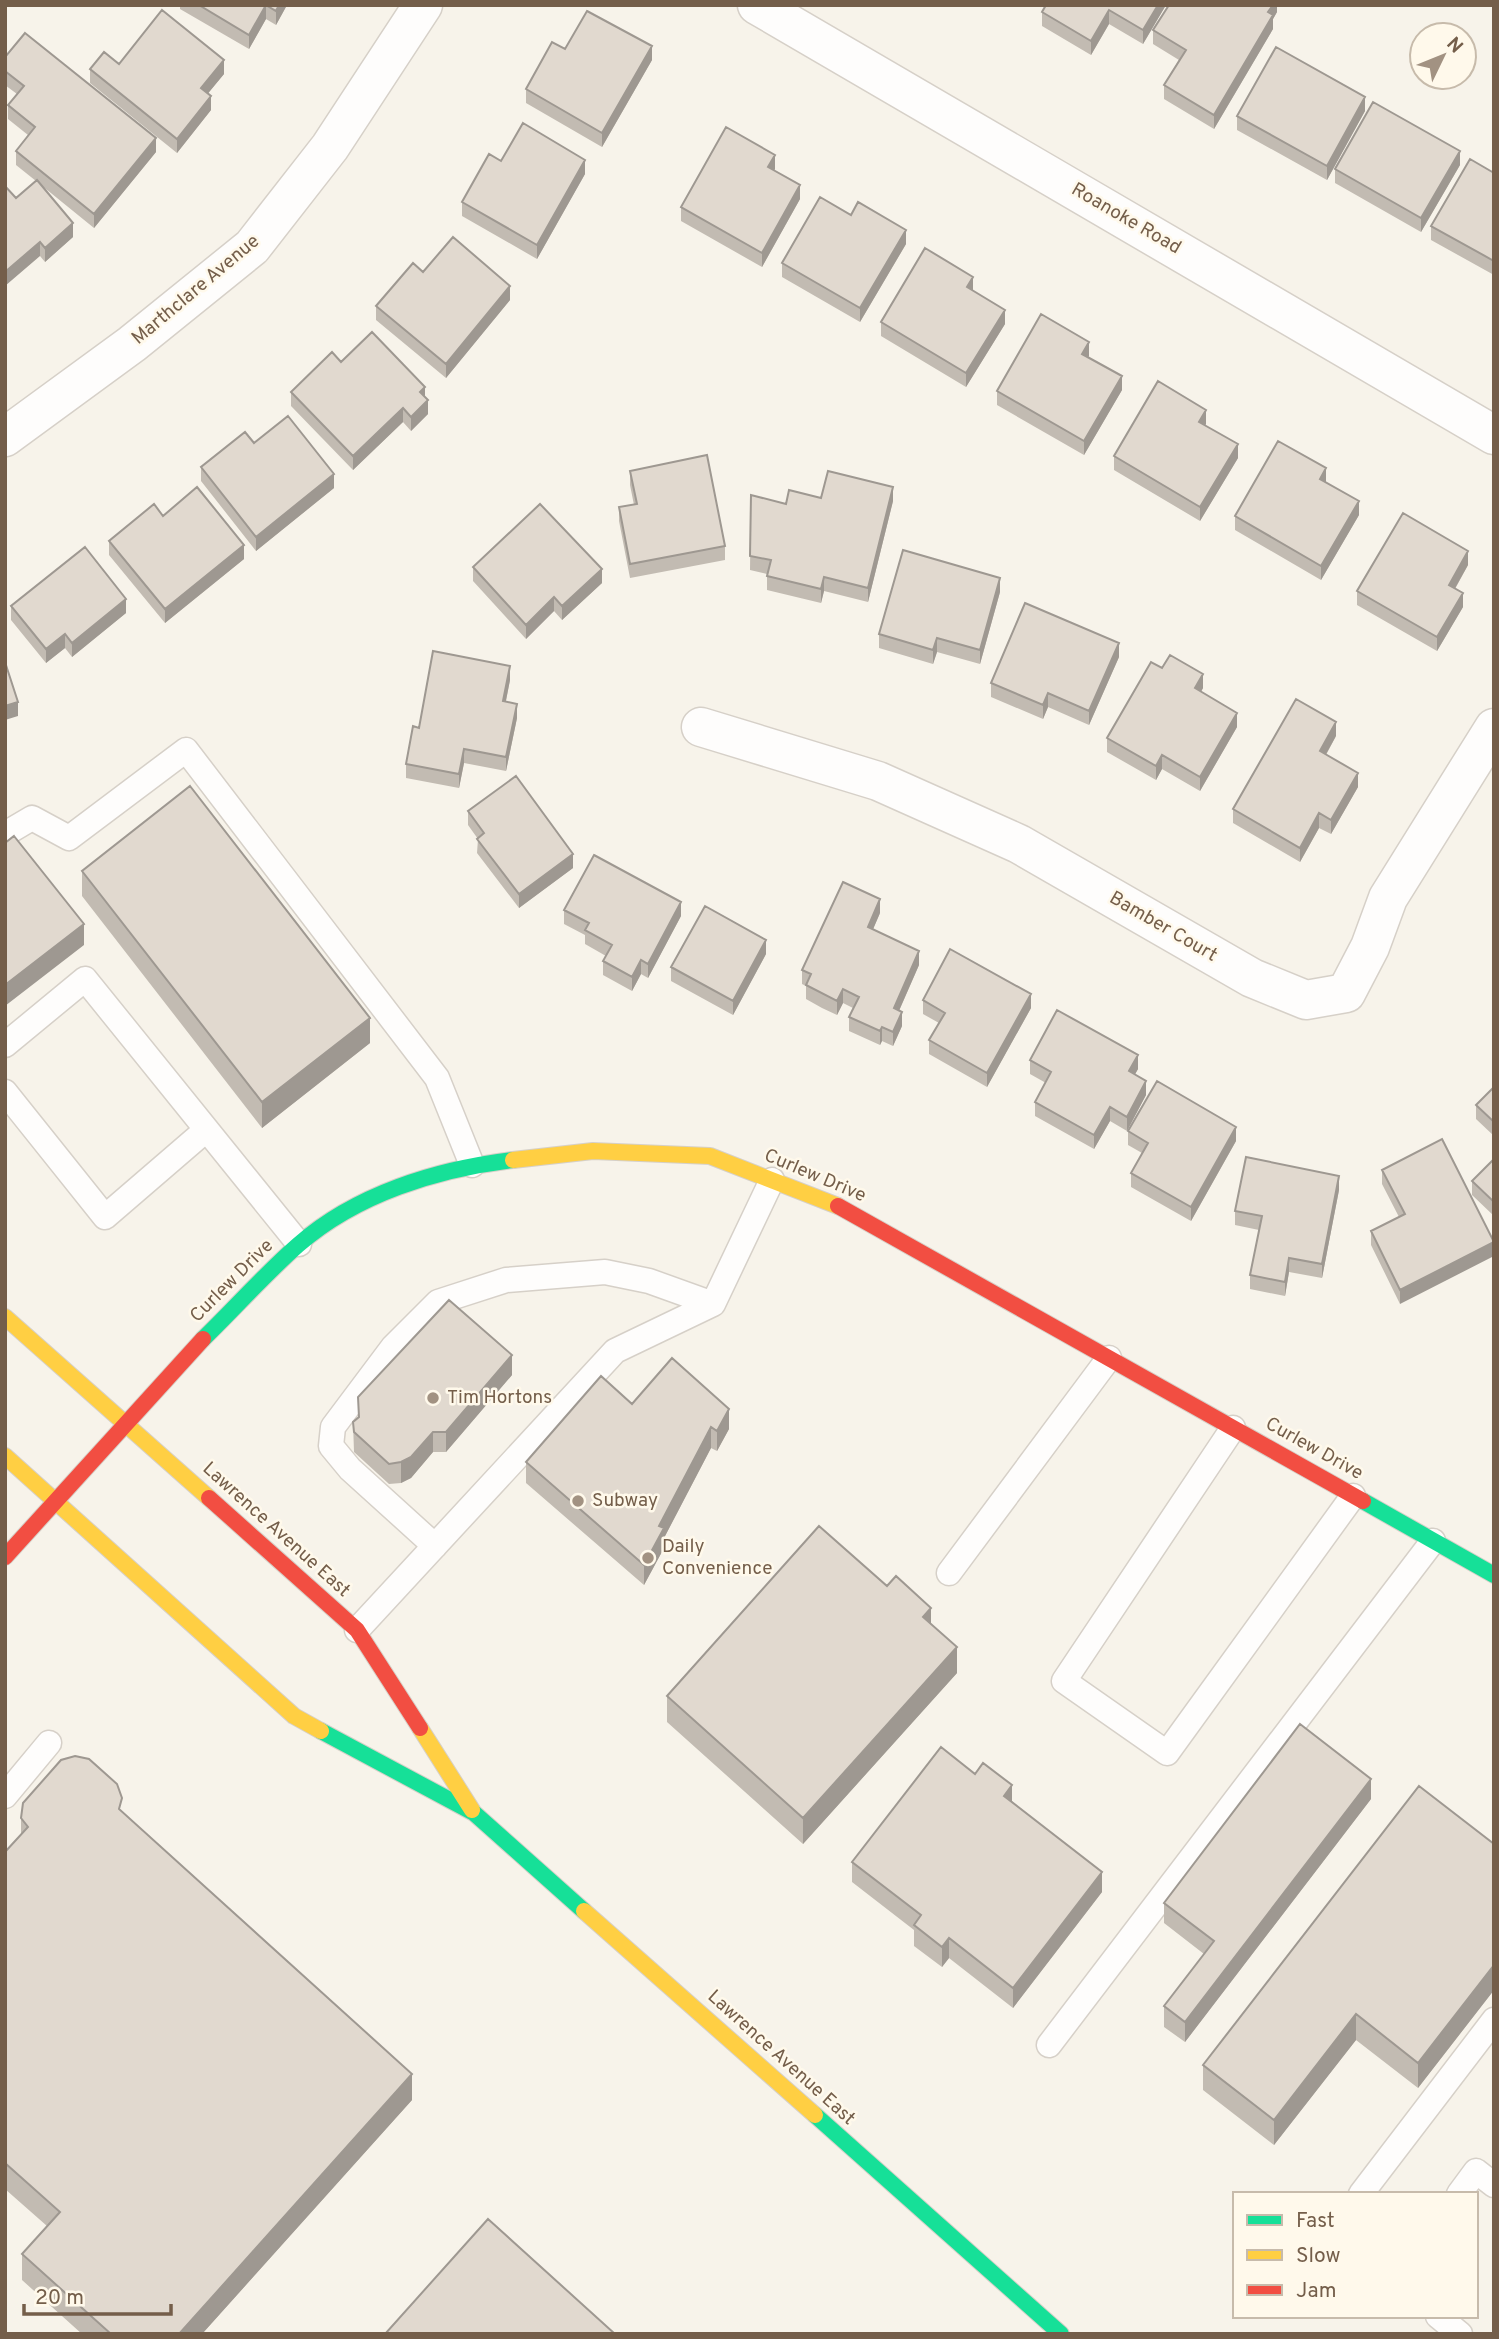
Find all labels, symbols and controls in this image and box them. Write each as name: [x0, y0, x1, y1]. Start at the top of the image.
north arrow: [1408, 21, 1478, 91]
text: N: [1441, 33, 1467, 59]
street label: Roanoke Road: [1067, 178, 1185, 260]
street label: Marthclare Avenue: [127, 230, 265, 350]
street label: Bamber Court: [1105, 886, 1221, 968]
street label: Curlew Drive: [760, 1144, 870, 1208]
street label: Curlew Drive: [185, 1234, 279, 1328]
place label: Tim Hortons: [447, 1386, 552, 1410]
marker: Tim Hortons: [425, 1390, 441, 1406]
street label: Curlew Drive: [1261, 1412, 1367, 1486]
street label: Lawrence Avenue East: [197, 1457, 355, 1603]
place label: Subway: [592, 1489, 658, 1513]
marker: Subway: [570, 1493, 586, 1509]
place label: Daily Convenience: [662, 1535, 772, 1581]
marker: Daily Convenience: [640, 1550, 656, 1566]
street label: Lawrence Avenue East: [702, 1985, 860, 2131]
legend: [1233, 2192, 1478, 2318]
text: Fast: [1296, 2208, 1335, 2235]
text: Slow: [1296, 2243, 1341, 2270]
scale bar: [24, 2272, 172, 2316]
text: Jam: [1296, 2278, 1337, 2305]
text: 20 m: [35, 2285, 84, 2312]

